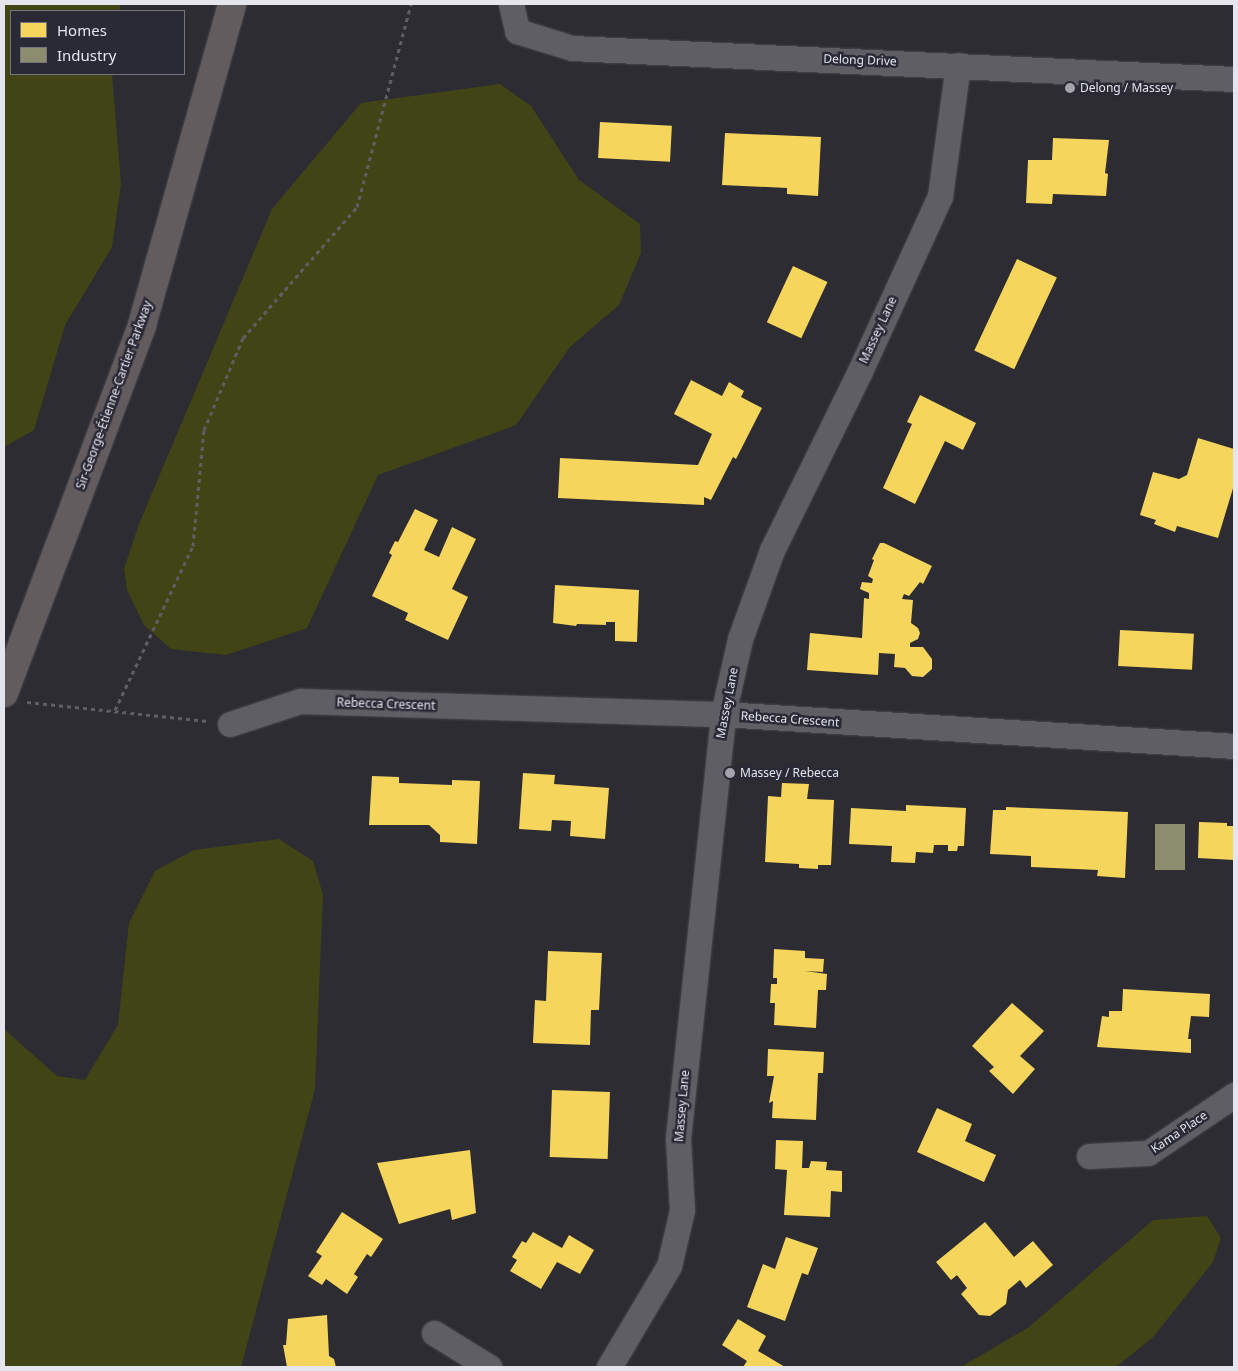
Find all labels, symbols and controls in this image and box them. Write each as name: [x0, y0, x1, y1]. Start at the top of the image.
legend: [10, 10, 185, 75]
text: Homes: [57, 20, 107, 40]
text: Industry: [57, 45, 116, 65]
street label: Delong Drive: [823, 52, 897, 68]
place label: Delong / Massey: [1080, 81, 1173, 95]
marker: Delong / Massey: [1064, 82, 1076, 94]
street label: Massey Lane: [856, 294, 900, 366]
street label: Sir-George-Étienne-Cartier Parkway: [73, 299, 155, 491]
street label: Massey Lane: [713, 666, 741, 740]
street label: Rebecca Crescent: [336, 695, 436, 713]
street label: Rebecca Crescent: [740, 708, 840, 730]
place label: Massey / Rebecca: [740, 766, 839, 780]
marker: Massey / Rebecca: [724, 767, 736, 779]
street label: Massey Lane: [672, 1069, 692, 1143]
street label: Kama Place: [1148, 1108, 1210, 1156]

